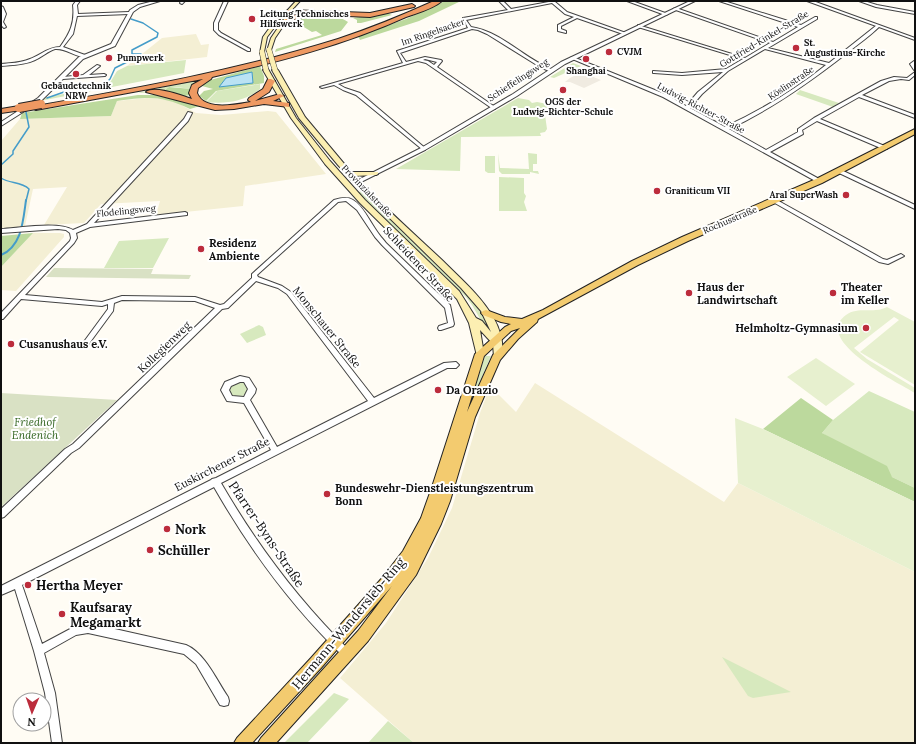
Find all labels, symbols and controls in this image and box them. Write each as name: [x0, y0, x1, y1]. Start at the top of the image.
place label: Leitung Technisches Hilfswerk: [260, 8, 349, 29]
street label: Gottfried-Kinkel-Straße: [717, 8, 810, 69]
marker: Leitung Technisches Hilfswerk: [247, 14, 257, 24]
street label: Im Ringelsacker: [400, 15, 466, 48]
place label: St. Augustinus-Kirche: [804, 37, 885, 58]
marker: St. Augustinus-Kirche: [791, 43, 801, 53]
place label: CVJM: [617, 46, 642, 57]
marker: CVJM: [604, 47, 614, 57]
place label: Pumpwerk: [117, 52, 164, 63]
marker: Pumpwerk: [104, 53, 114, 63]
marker: Shanghai: [581, 54, 591, 64]
street label: Schieffelingsweg: [485, 55, 551, 103]
street label: Köslinstraße: [766, 63, 816, 102]
place label: Shanghai: [566, 65, 606, 76]
marker: Gebäudetechnik NRW: [71, 69, 81, 79]
place label: Gebäudetechnik NRW: [41, 80, 112, 101]
street label: Ludwig-Richter-Straße: [656, 80, 747, 135]
marker: OGS der Ludwig-Richter-Schule: [558, 85, 568, 95]
place label: OGS der Ludwig-Richter-Schule: [513, 96, 613, 117]
street label: Provinzialstraße: [340, 162, 395, 219]
place label: Graniticum VII: [665, 185, 731, 196]
marker: Graniticum VII: [652, 186, 662, 196]
place label: Aral SuperWash: [770, 189, 838, 200]
marker: Aral SuperWash: [841, 190, 851, 200]
street label: Flodelingsweg: [96, 202, 157, 219]
street label: Rochusstraße: [701, 203, 759, 236]
street label: Schleidener Straße: [381, 223, 458, 305]
place label: Residenz Ambiente: [209, 236, 260, 263]
marker: Residenz Ambiente: [196, 244, 206, 254]
place label: Haus der Landwirtschaft: [697, 280, 778, 307]
place label: Theater im Keller: [841, 280, 890, 307]
street label: Monschauer Straße: [290, 283, 364, 371]
marker: Haus der Landwirtschaft: [684, 288, 694, 298]
marker: Theater im Keller: [828, 288, 838, 298]
street label: Kollegienweg: [135, 318, 194, 376]
place label: Helmholtz-Gymnasium: [735, 321, 858, 335]
marker: Helmholtz-Gymnasium: [861, 323, 871, 333]
place label: Cusanushaus e.V.: [19, 337, 108, 351]
marker: Cusanushaus e.V.: [6, 339, 16, 349]
place label: Da Orazio: [446, 383, 498, 397]
marker: Da Orazio: [433, 385, 443, 395]
park label: Friedhof Endenich: [12, 415, 59, 442]
street label: Euskirchener Straße: [172, 434, 272, 494]
street label: Pfarrer-Byns-Straße: [225, 478, 308, 591]
place label: Bundeswehr-Dienstleistungszentrum Bonn: [335, 481, 534, 508]
marker: Bundeswehr-Dienstleistungszentrum Bonn: [322, 489, 332, 499]
place label: Nork: [175, 521, 206, 538]
marker: Nork: [162, 524, 172, 534]
place label: Schüller: [158, 542, 211, 559]
marker: Schüller: [145, 545, 155, 555]
street label: Hermann-Wandersleb-Ring: [288, 553, 409, 693]
place label: Hertha Meyer: [36, 577, 123, 594]
marker: Hertha Meyer: [23, 580, 33, 590]
place label: Kaufsaray Megamarkt: [70, 599, 142, 631]
marker: Kaufsaray Megamarkt: [57, 609, 67, 619]
north arrow: [12, 692, 52, 732]
text: N: [27, 715, 36, 729]

